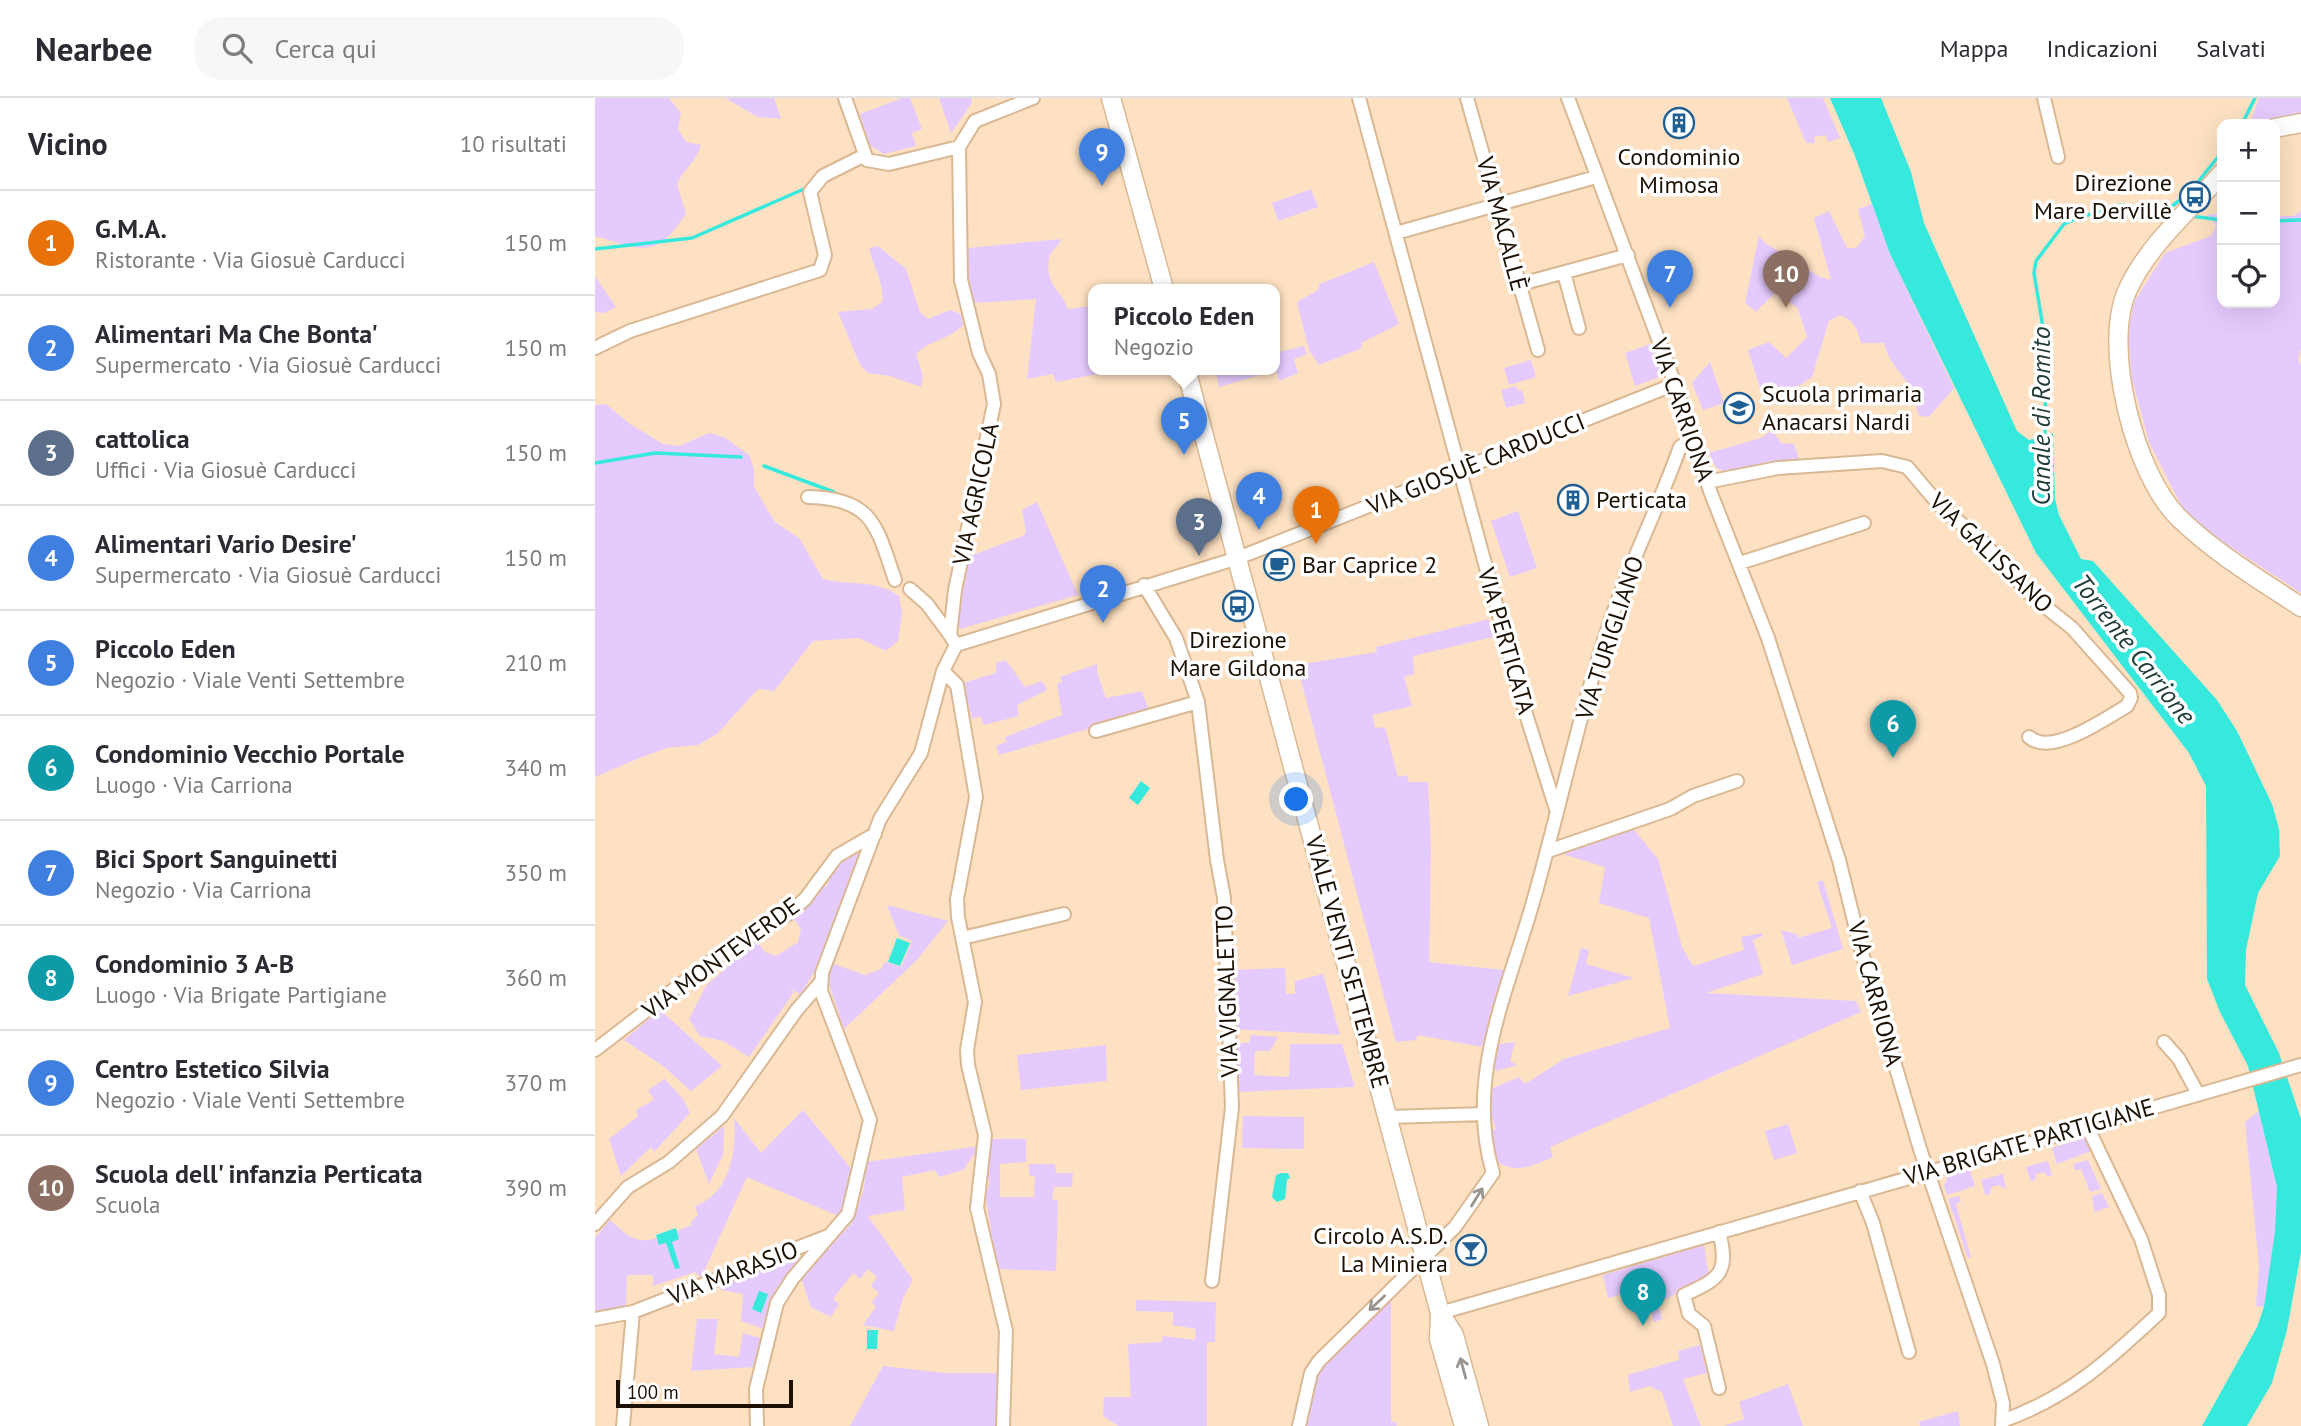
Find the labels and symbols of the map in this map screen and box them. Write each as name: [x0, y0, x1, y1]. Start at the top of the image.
building icon: Condominio Mimosa: [1662, 106, 1696, 140]
pin: 9: [1079, 128, 1125, 186]
place label: Condominio Mimosa: [1618, 141, 1740, 200]
street label: VIA MACALLÈ: [1469, 153, 1535, 294]
place label: Direzione Mare Dervillè: [2034, 167, 2172, 226]
bus stop icon: Direzione Mare Dervillè: [2178, 180, 2212, 214]
pin: 7: [1647, 250, 1693, 308]
pin: 10: [1763, 250, 1809, 308]
water label: Canale di Romito: [2024, 326, 2057, 506]
street label: VIA CARRIONA: [1643, 333, 1721, 485]
place label: Scuola primaria Anacarsi Nardi: [1762, 378, 1922, 437]
school or university icon: Scuola primaria Anacarsi Nardi: [1722, 391, 1756, 425]
pin: 5: [1161, 397, 1207, 455]
street label: VIA GIOSUÈ CARDUCCI: [1361, 406, 1589, 522]
street label: VIA AGRICOLA: [945, 420, 1006, 569]
pin: 4: [1236, 472, 1282, 530]
building icon: Perticata: [1556, 483, 1590, 517]
place label: Perticata: [1596, 484, 1687, 515]
street label: VIA GALISSANO: [1922, 485, 2060, 619]
pin: 1: [1293, 486, 1339, 544]
pin: 3: [1176, 498, 1222, 556]
cafe icon: Bar Caprice 2: [1262, 548, 1296, 582]
place label: Bar Caprice 2: [1302, 549, 1437, 580]
street label: VIA TURIGLIANO: [1568, 552, 1651, 725]
street label: VIA PERTICATA: [1471, 563, 1542, 718]
pin: 2: [1080, 565, 1126, 623]
water label: Torrente Carrione: [2065, 567, 2203, 730]
bus stop icon: Direzione Mare Gildona: [1221, 589, 1255, 623]
place label: Direzione Mare Gildona: [1170, 624, 1306, 683]
pin: 6: [1870, 700, 1916, 758]
your location: [1279, 782, 1313, 816]
street label: VIALE VENTI SETTEMBRE: [1299, 831, 1396, 1092]
street label: VIA MONTEVERDE: [635, 890, 806, 1026]
street label: VIA VIGNALETTO: [1208, 904, 1245, 1079]
street label: VIA CARRIONA: [1841, 917, 1910, 1070]
street label: VIA BRIGATE PARTIGIANE: [1899, 1091, 2158, 1192]
one-way arrow: [1471, 1188, 1485, 1208]
place label: Circolo A.S.D. La Miniera: [1313, 1220, 1448, 1279]
bar icon: Circolo A.S.D. La Miniera: [1454, 1233, 1488, 1267]
street label: VIA MARASIO: [662, 1234, 802, 1312]
pin: 8: [1620, 1268, 1666, 1326]
one-way arrow: [1369, 1295, 1386, 1312]
one-way arrow: [1456, 1357, 1469, 1380]
scale bar: [616, 1377, 793, 1409]

